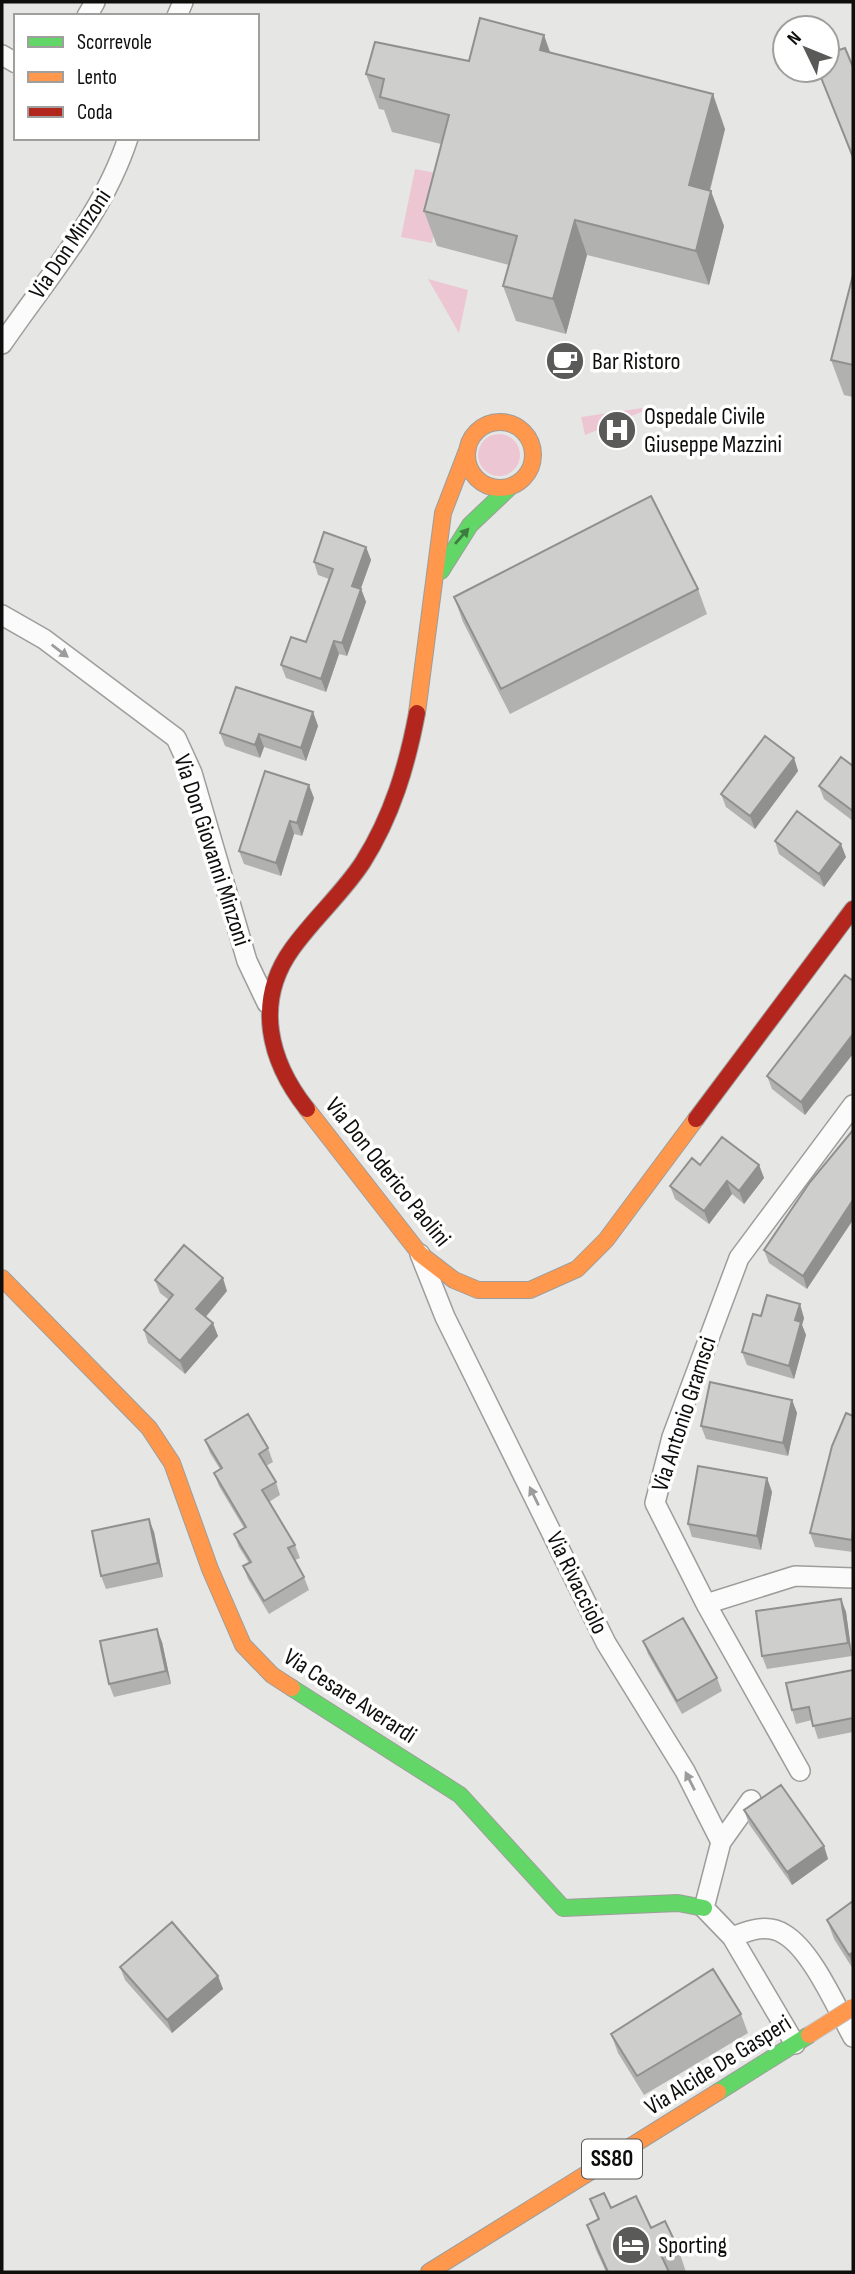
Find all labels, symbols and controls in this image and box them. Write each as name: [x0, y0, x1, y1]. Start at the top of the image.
legend: [14, 14, 259, 140]
north arrow: [771, 14, 841, 84]
text: N: [783, 27, 807, 50]
text: Scorrevole: [77, 30, 152, 55]
text: Lento: [77, 65, 117, 90]
text: Coda: [77, 100, 113, 125]
street label: Via Don Minzoni: [23, 184, 117, 304]
cafe icon: Bar Ristoro: [544, 340, 586, 382]
place label: Bar Ristoro: [592, 347, 680, 376]
place label: Ospedale Civile Giuseppe Mazzini: [644, 402, 782, 459]
hospital icon: Ospedale Civile Giuseppe Mazzini: [596, 409, 638, 451]
one-way arrow: [454, 527, 469, 544]
one-way arrow: [51, 644, 69, 658]
street label: Via Don Giovanni Minzoni: [167, 751, 257, 949]
street label: Via Don Oderico Paolini: [319, 1092, 457, 1252]
street label: Via Antonio Gramsci: [645, 1333, 723, 1495]
one-way arrow: [528, 1486, 539, 1506]
street label: Via Rivacciolo: [540, 1527, 614, 1639]
street label: Via Cesare Averardi: [278, 1642, 422, 1750]
one-way arrow: [685, 1771, 696, 1791]
street label: Via Alcide De Gasperi: [640, 2009, 796, 2121]
road number: SS80: [582, 2140, 642, 2178]
hotel icon: Sporting: [610, 2224, 652, 2266]
place label: Sporting: [658, 2231, 727, 2260]

